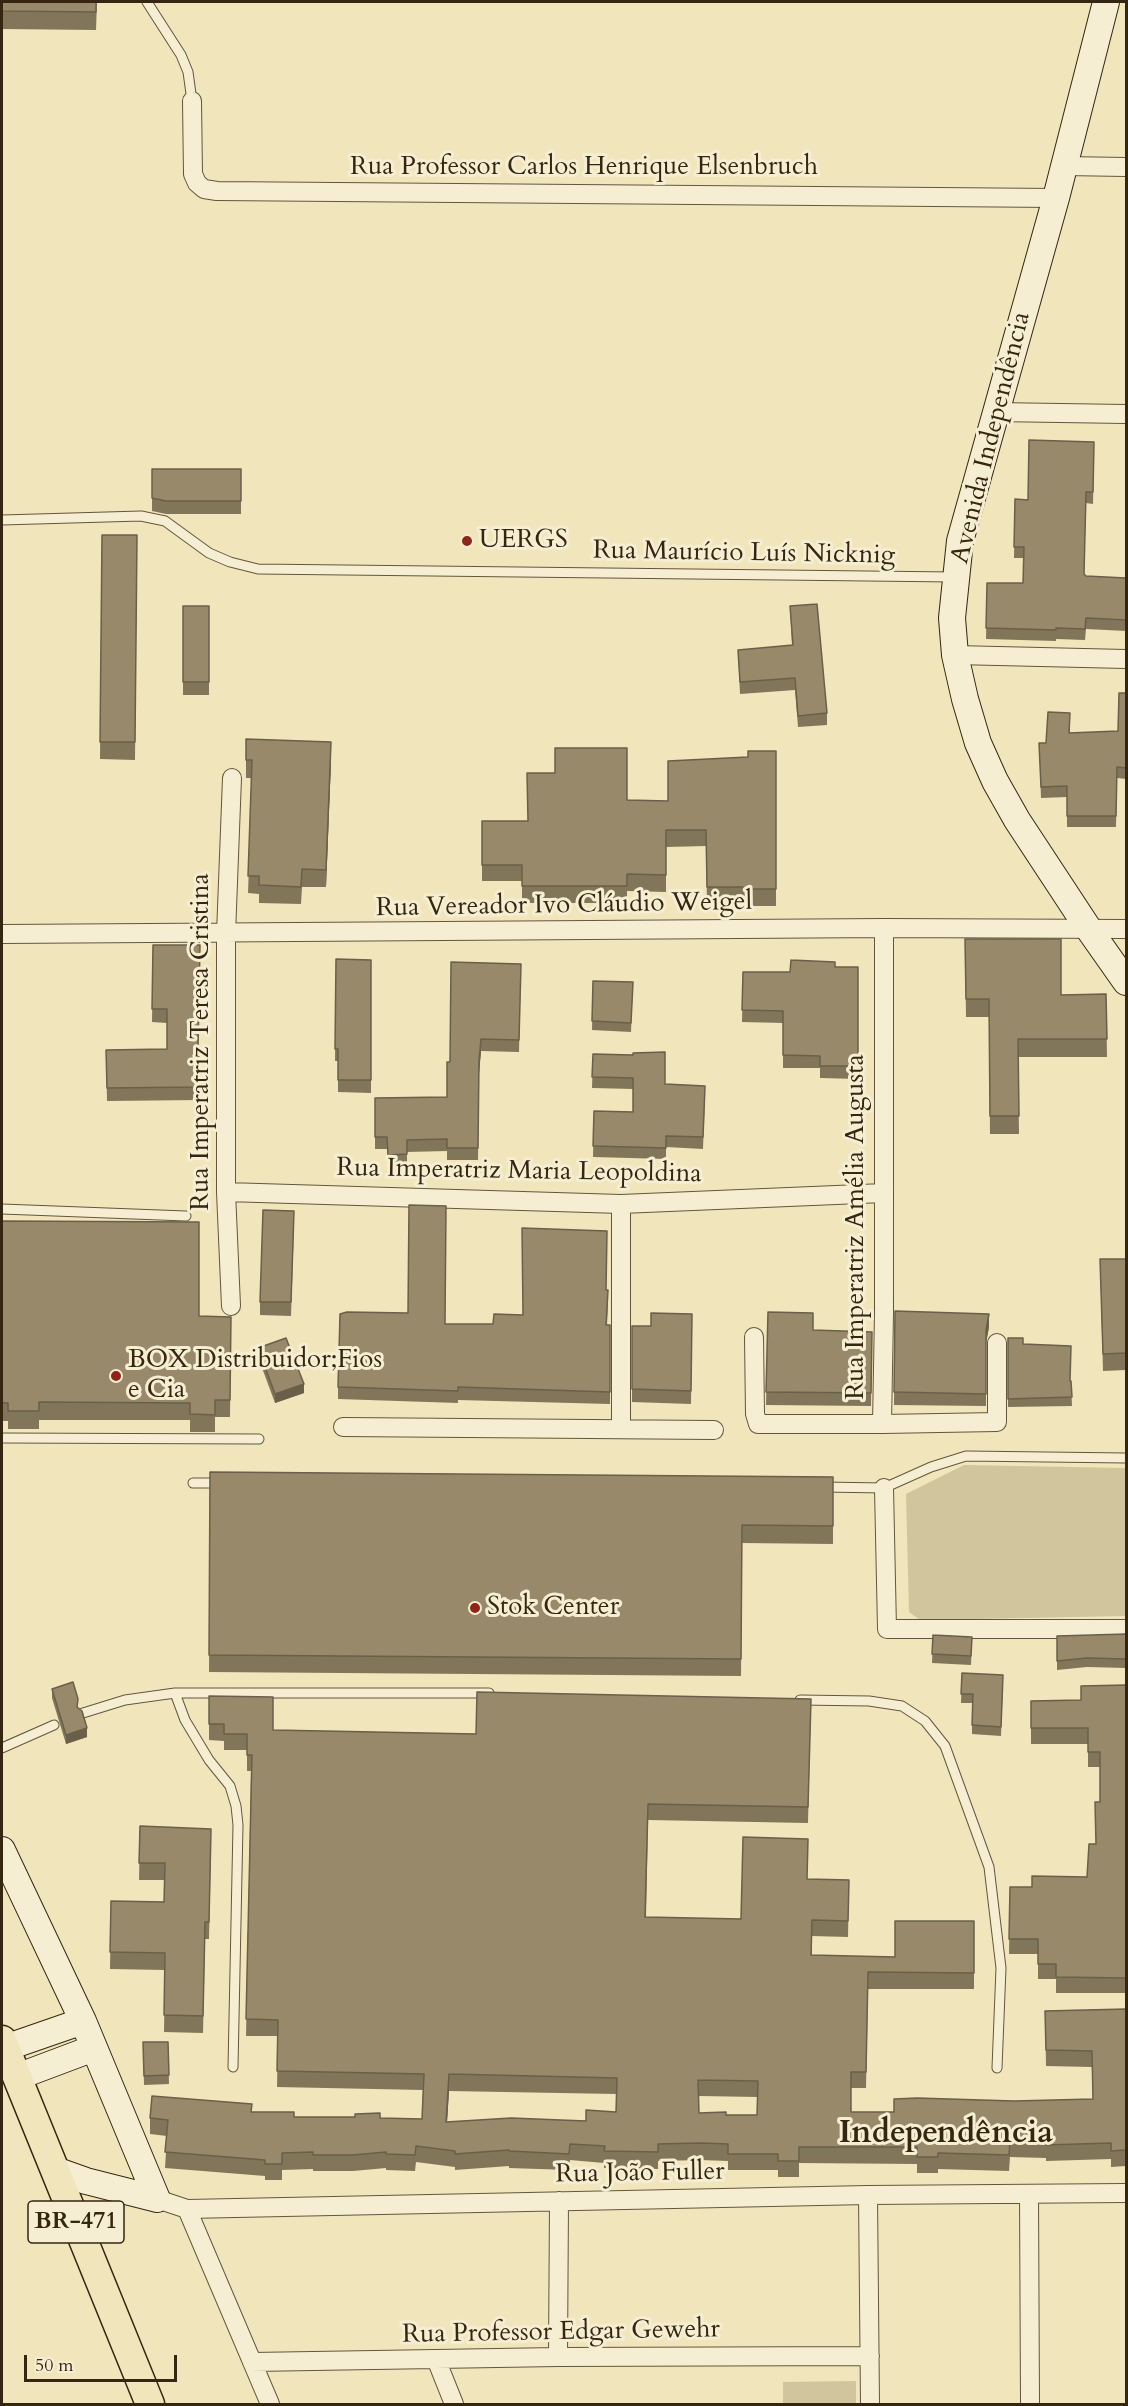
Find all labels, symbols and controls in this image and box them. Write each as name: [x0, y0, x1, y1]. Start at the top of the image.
street label: Rua Professor Carlos Henrique Elsenbruch: [350, 152, 818, 184]
street label: Avenida Independência: [946, 309, 1038, 567]
place label: UERGS: [479, 525, 568, 557]
marker: UERGS: [460, 534, 474, 548]
street label: Rua Maurício Luís Nicknig: [593, 536, 895, 572]
street label: Rua Imperatriz Teresa Cristina: [186, 873, 218, 1211]
street label: Rua Vereador Ivo Cláudio Weigel: [376, 887, 752, 925]
street label: Rua Imperatriz Amélia Augusta: [841, 1054, 873, 1400]
street label: Rua Imperatriz Maria Leopoldina: [336, 1153, 702, 1191]
place label: BOX Distribuidor;Fios e Cia: [128, 1345, 382, 1406]
marker: BOX Distribuidor;Fios e Cia: [109, 1369, 123, 1383]
place label: Stok Center: [487, 1592, 619, 1624]
marker: Stok Center: [468, 1601, 482, 1615]
district label: Independência: [839, 2116, 1053, 2154]
street label: Rua João Fuller: [555, 2157, 725, 2191]
road number: BR-471: [28, 2201, 124, 2243]
street label: Rua Professor Edgar Gewehr: [402, 2315, 720, 2351]
scale bar: [27, 2343, 180, 2381]
text: 50 m: [35, 2353, 74, 2378]

